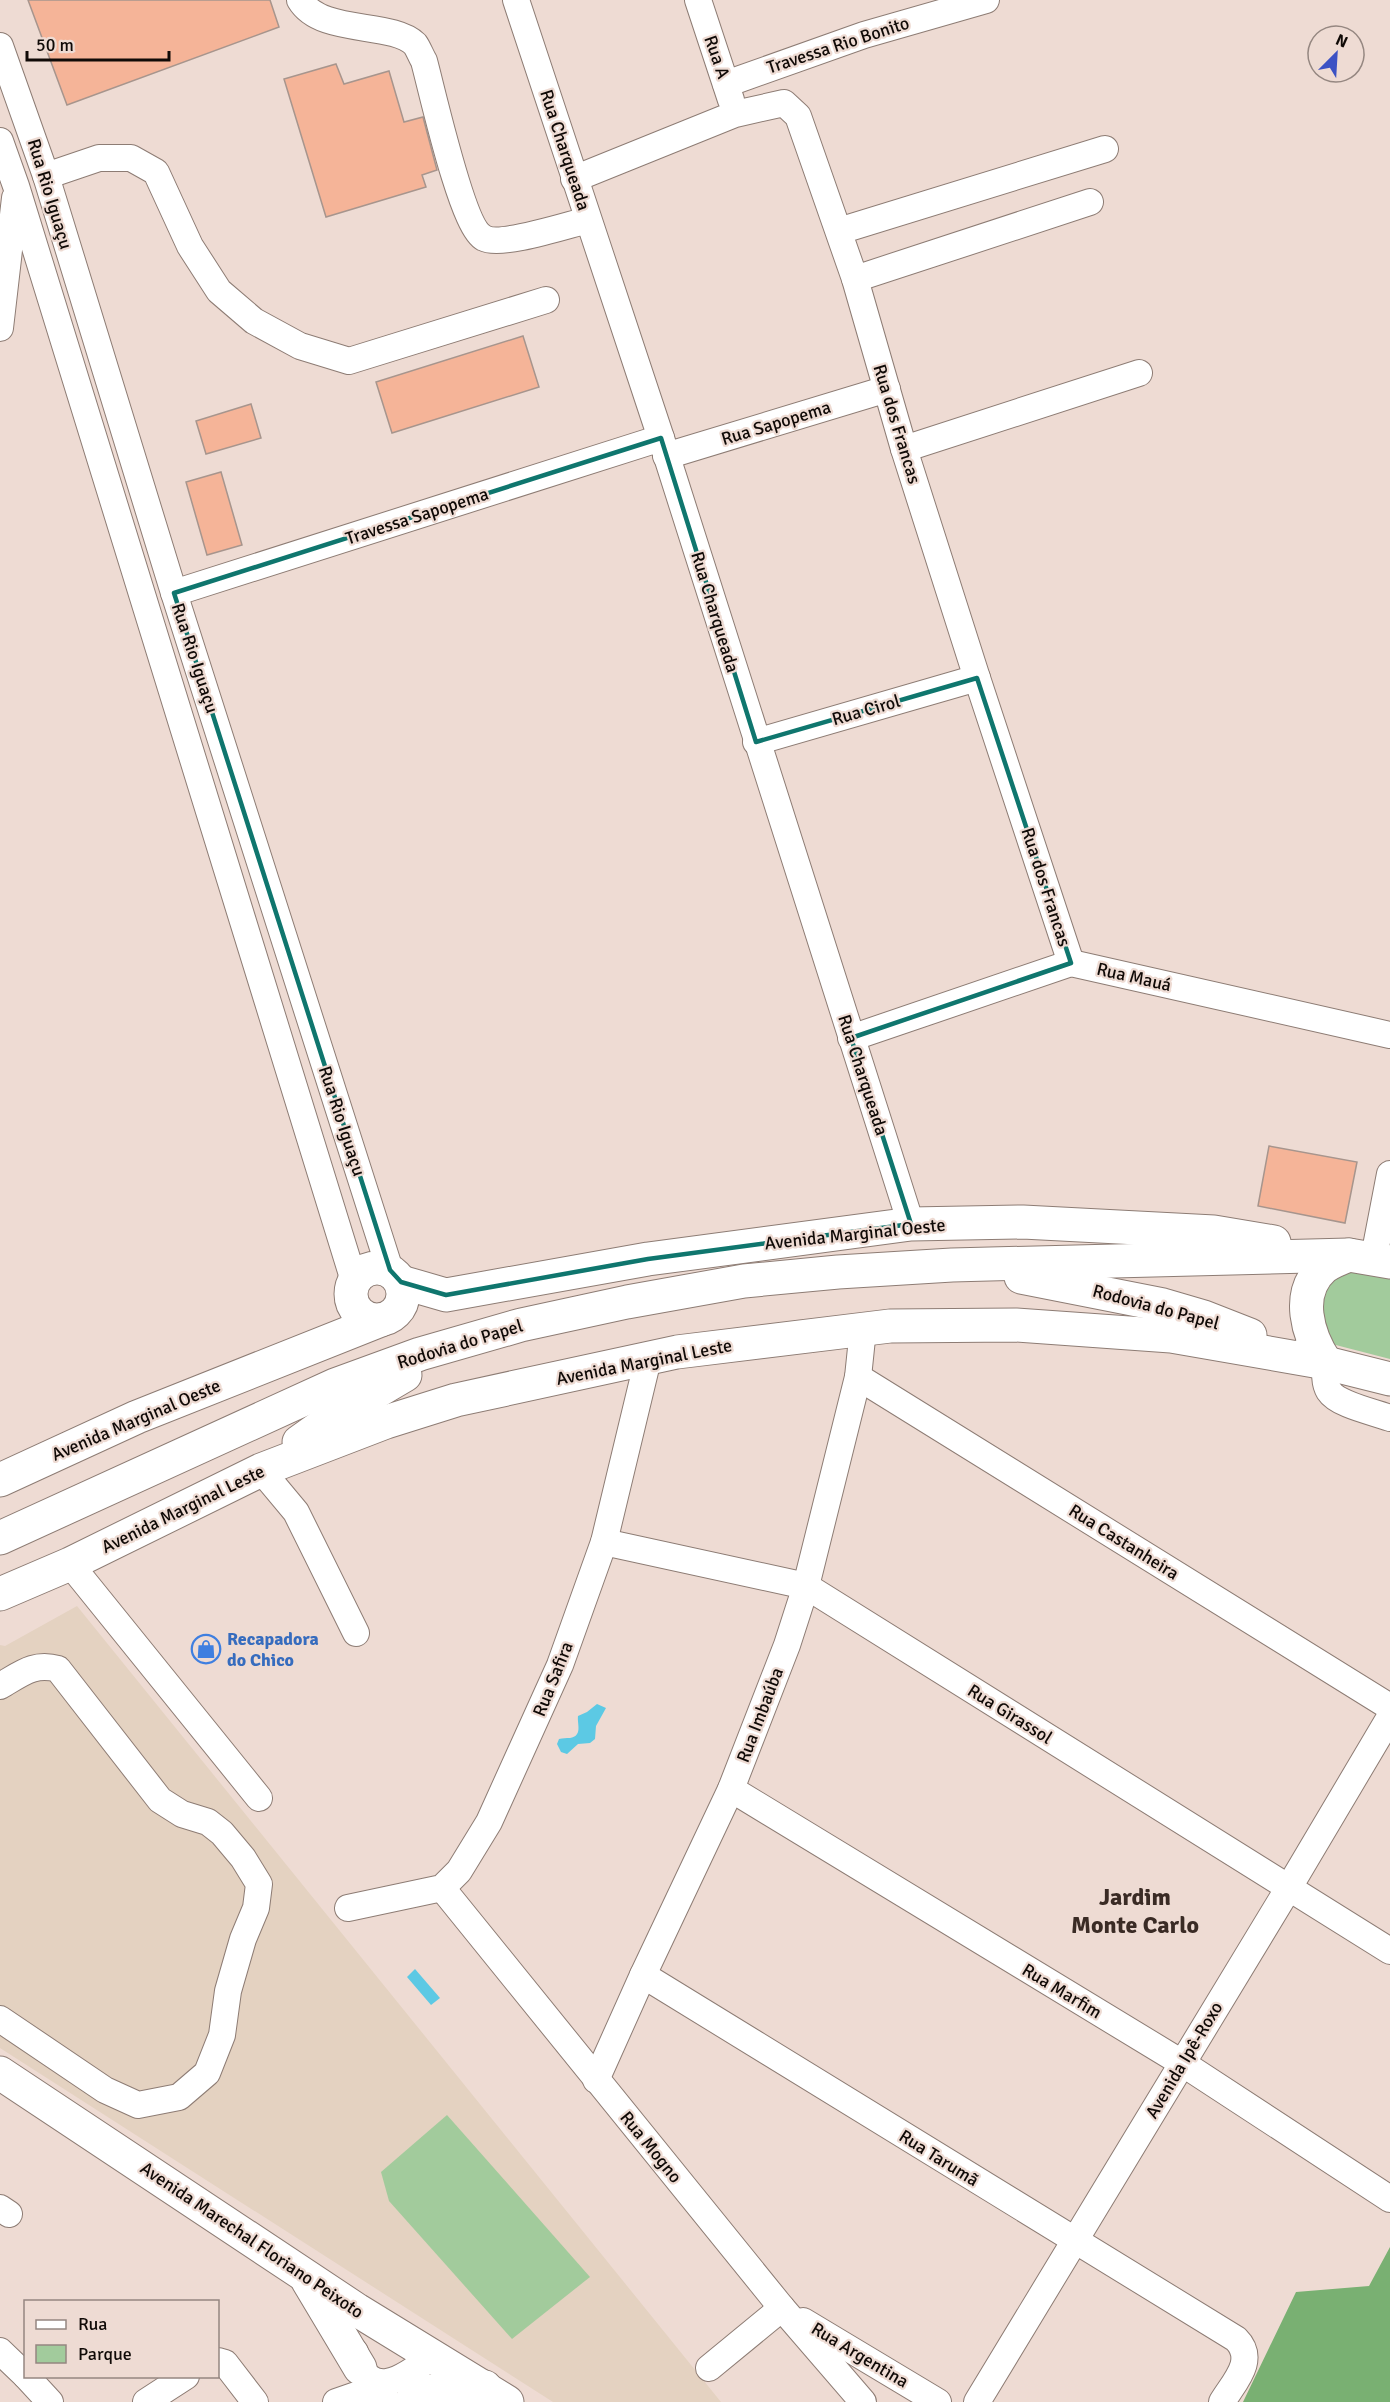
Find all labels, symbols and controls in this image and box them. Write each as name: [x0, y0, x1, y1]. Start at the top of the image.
street label: Travessa Rio Bonito: [764, 12, 912, 78]
scale bar: [27, 24, 170, 62]
north arrow: [1306, 24, 1366, 84]
text: N: [1333, 30, 1351, 53]
street label: Rua A: [699, 32, 735, 82]
text: 50 m: [36, 34, 74, 56]
street label: Rua Charqueada: [535, 87, 595, 213]
street label: Rua Rio Iguaçu: [23, 136, 77, 252]
street label: Rua dos Francas: [868, 361, 926, 487]
street label: Rua Sapopema: [719, 396, 833, 450]
street label: Travessa Sapopema: [343, 482, 491, 550]
street label: Rua Charqueada: [686, 549, 744, 675]
street label: Rua Rio Iguaçu: [167, 600, 223, 716]
street label: Rua Cirol: [829, 690, 903, 730]
street label: Rua dos Francas: [1016, 825, 1076, 949]
street label: Rua Mauá: [1095, 958, 1173, 996]
street label: Rua Charqueada: [833, 1012, 893, 1138]
street label: Rua Rio Iguaçu: [314, 1063, 370, 1179]
street label: Avenida Marginal Oeste: [764, 1214, 946, 1254]
street label: Rodovia do Papel: [1090, 1280, 1222, 1334]
street label: Rodovia do Papel: [395, 1314, 525, 1374]
street label: Avenida Marginal Leste: [554, 1334, 734, 1390]
street label: Avenida Marginal Oeste: [48, 1374, 224, 1466]
street label: Avenida Marginal Leste: [98, 1460, 268, 1558]
street label: Rua Castanheira: [1065, 1499, 1183, 1585]
place label: Recapadora do Chico: [227, 1628, 319, 1671]
shop icon: Recapadora do Chico: [190, 1633, 222, 1665]
street label: Rua Safira: [528, 1638, 578, 1720]
street label: Rua Imbaúba: [732, 1664, 788, 1766]
street label: Rua Girassol: [964, 1679, 1056, 1749]
district label: Jardim Monte Carlo: [1071, 1882, 1199, 1940]
street label: Rua Marfim: [1018, 1959, 1106, 2023]
street label: Avenida Ipê-Roxo: [1141, 1998, 1227, 2122]
street label: Rua Mogno: [615, 2107, 687, 2187]
street label: Rua Tarumã: [895, 2125, 983, 2191]
street label: Avenida Marechal Floriano Peixoto: [136, 2157, 368, 2323]
legend: [24, 2300, 219, 2378]
text: Rua: [78, 2313, 107, 2335]
street label: Rua Argentina: [807, 2317, 913, 2393]
text: Parque: [78, 2343, 132, 2365]

